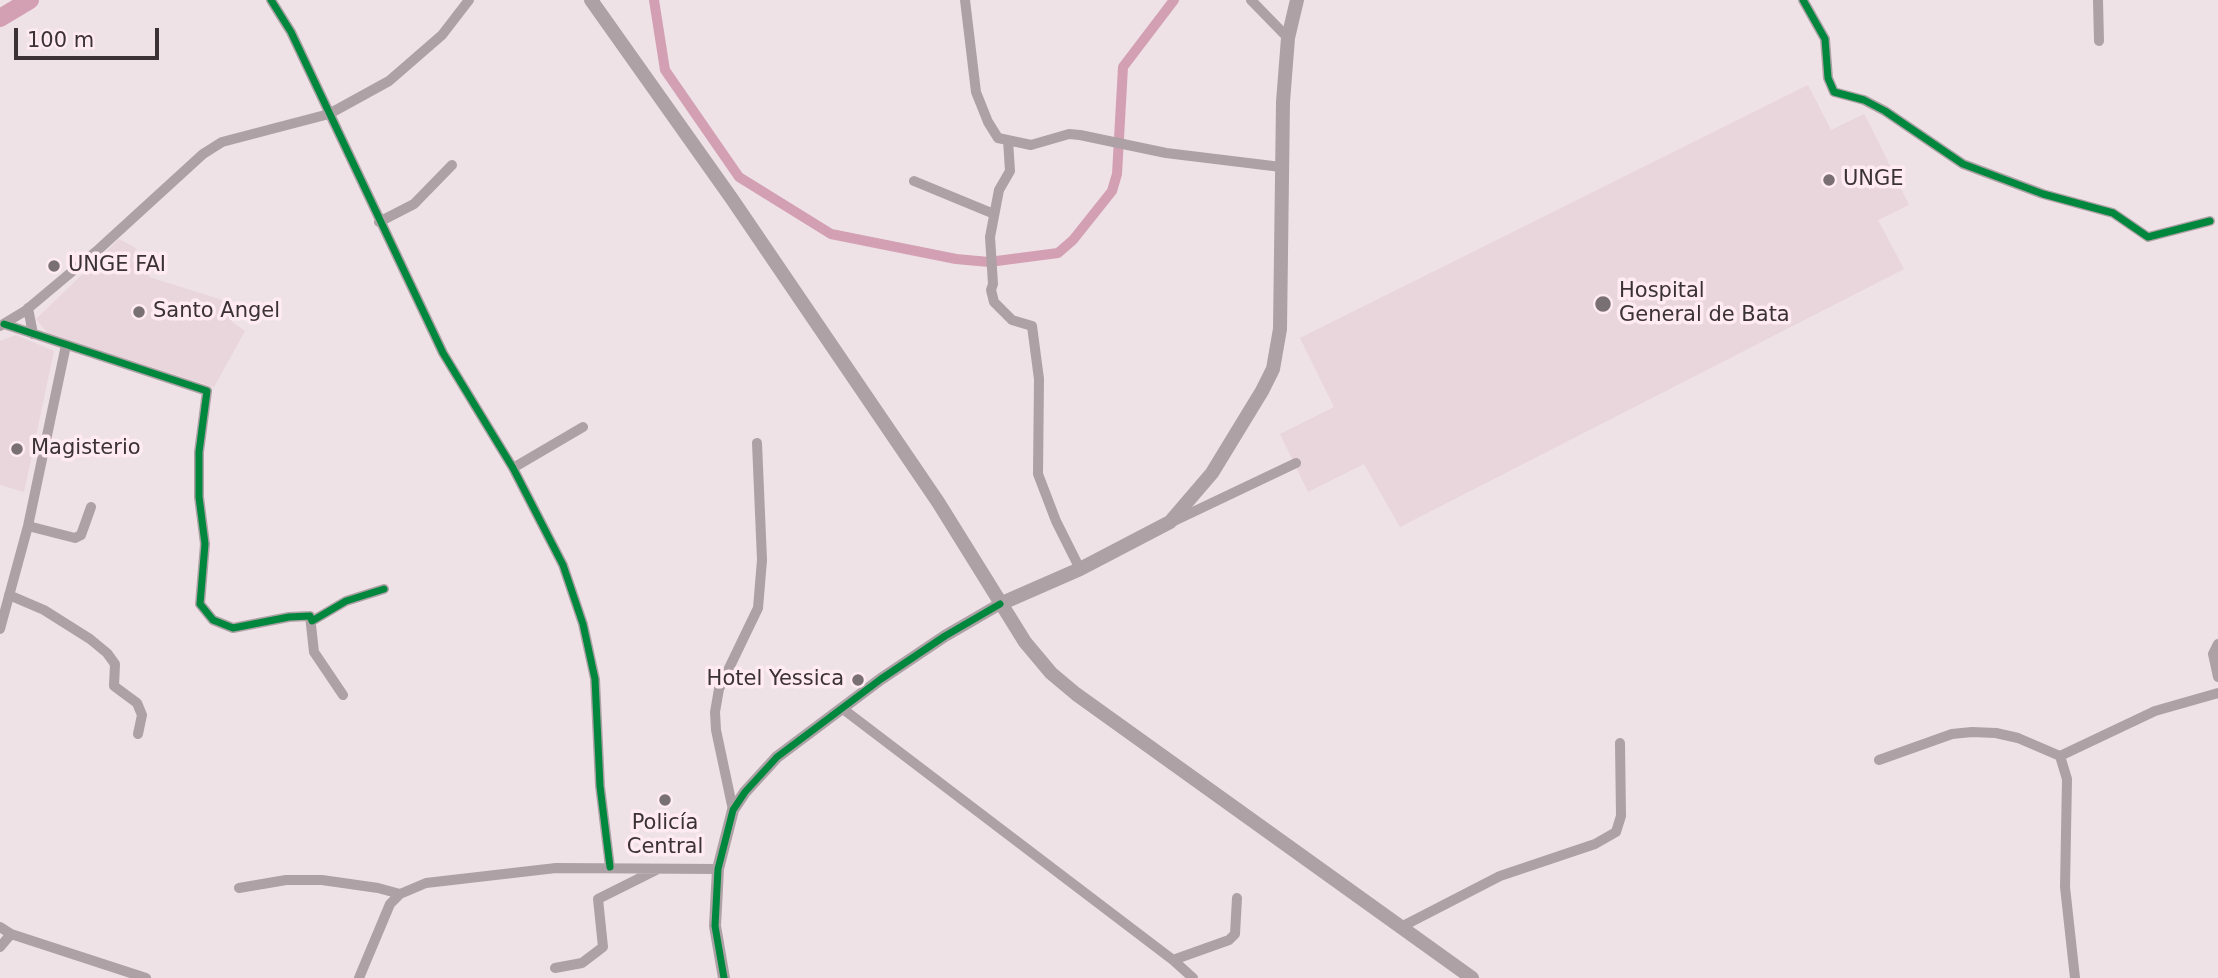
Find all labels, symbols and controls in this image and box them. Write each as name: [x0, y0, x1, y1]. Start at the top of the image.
scale bar: [18, 14, 163, 58]
text: 100 m: [27, 28, 94, 52]
place label: UNGE: [1843, 167, 1904, 193]
marker: UNGE: [1821, 172, 1837, 188]
place label: UNGE FAI: [68, 253, 166, 279]
marker: UNGE FAI: [46, 258, 62, 274]
place label: Hospital General de Bata: [1619, 279, 1790, 329]
marker: Hospital General de Bata: [1593, 294, 1613, 314]
place label: Santo Angel: [153, 299, 280, 325]
marker: Santo Angel: [131, 304, 147, 320]
place label: Magisterio: [31, 436, 141, 462]
marker: Magisterio: [9, 441, 25, 457]
place label: Hotel Yessica: [707, 667, 844, 693]
marker: Hotel Yessica: [850, 672, 866, 688]
marker: Policía Central: [657, 792, 673, 808]
place label: Policía Central: [627, 811, 703, 861]

